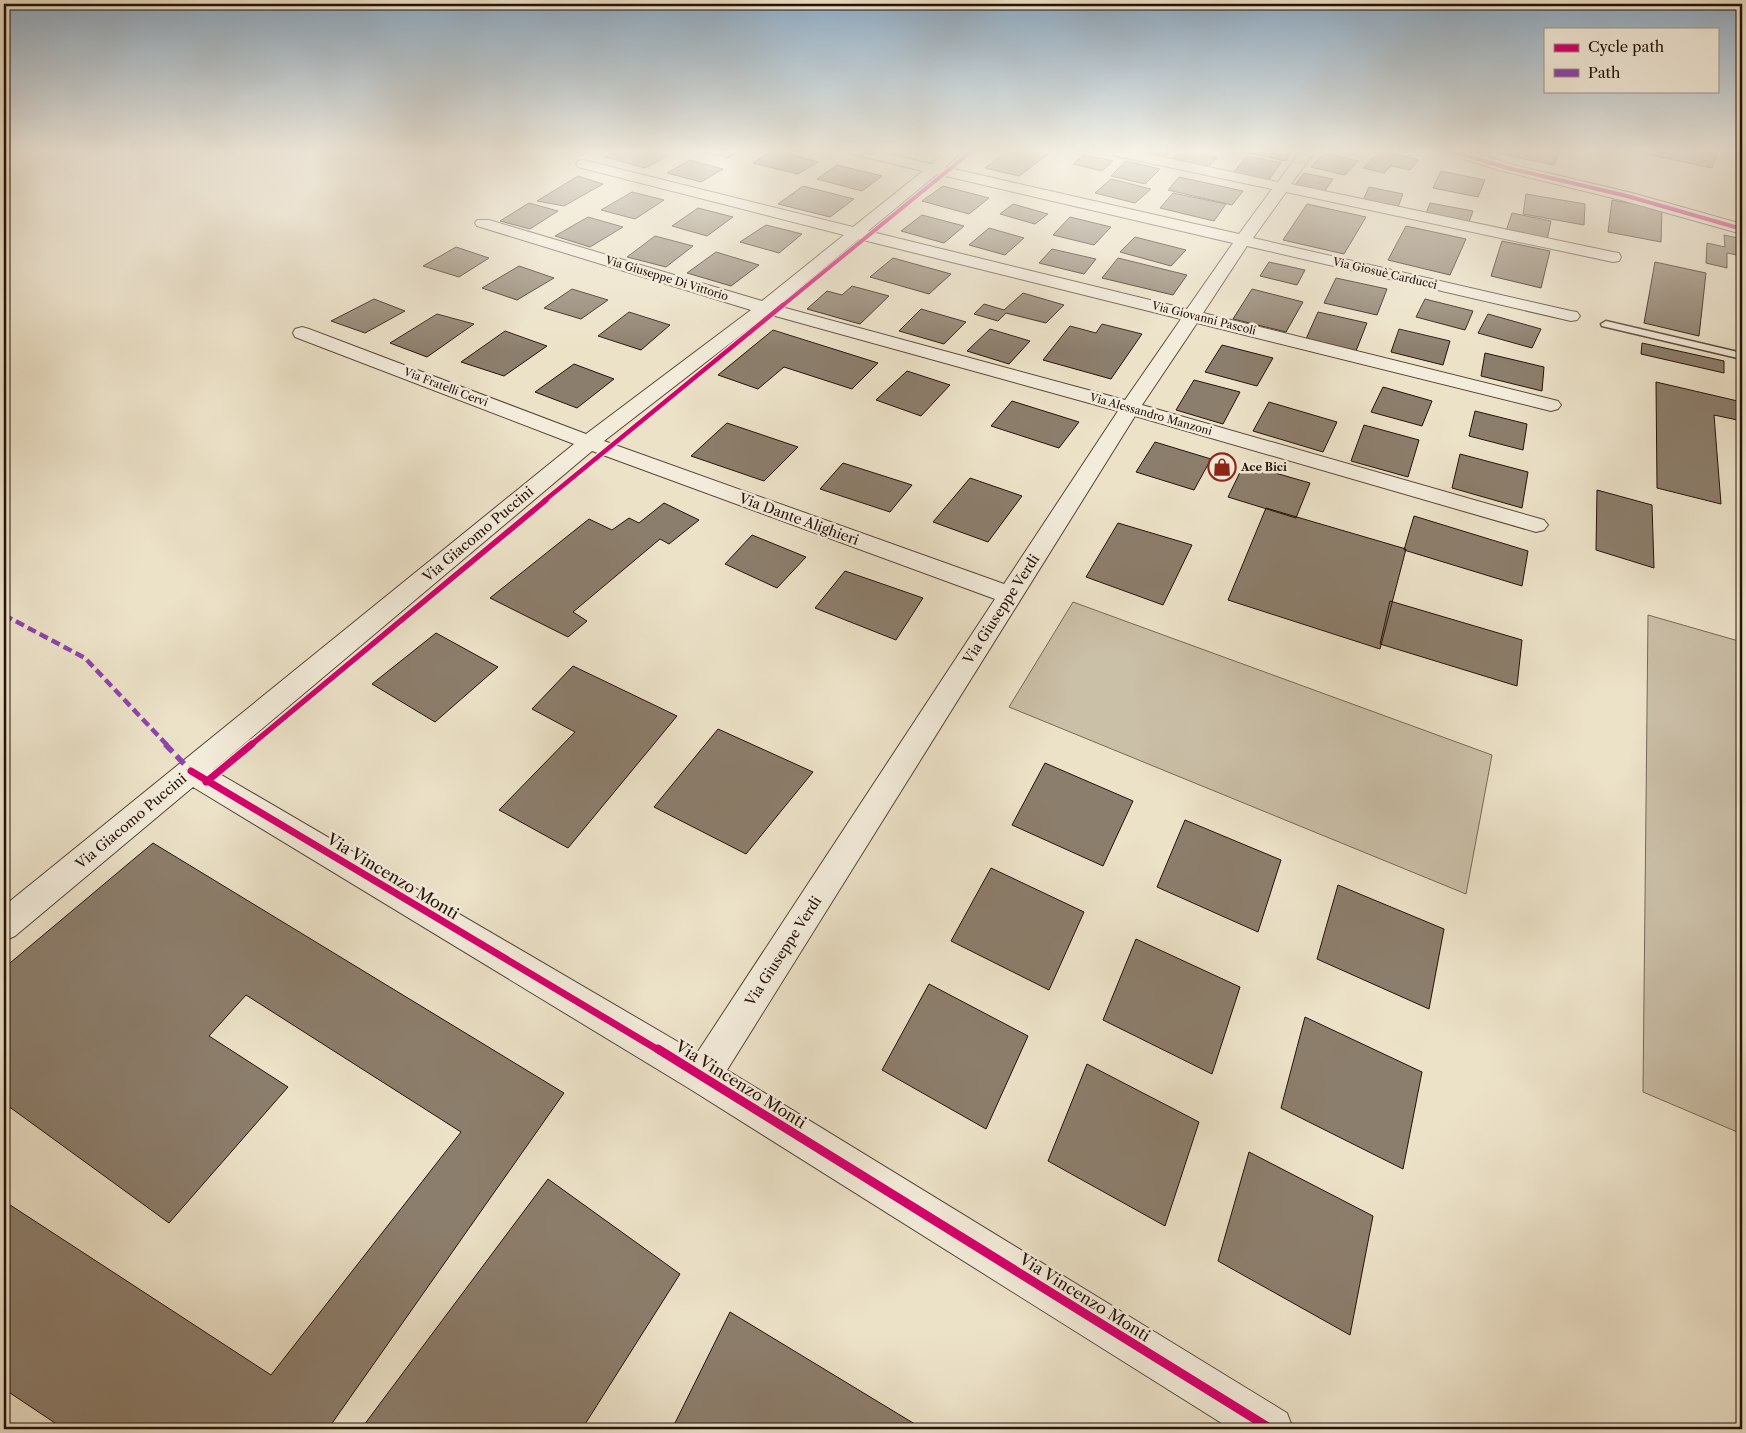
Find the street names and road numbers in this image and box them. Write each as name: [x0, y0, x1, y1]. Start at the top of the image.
street label: Via Giuseppe Di Vittorio: [603, 252, 730, 303]
street label: Via Giosuè Carducci: [1330, 254, 1439, 292]
street label: Via Giovanni Pascoli: [1149, 298, 1258, 338]
street label: Via Fratelli Cervi: [401, 364, 491, 410]
street label: Via Alessandro Manzoni: [1087, 390, 1214, 438]
street label: Via Giacomo Puccini: [418, 482, 537, 586]
street label: Via Dante Alighieri: [736, 489, 861, 549]
street label: Via Giuseppe Verdi: [958, 551, 1043, 668]
street label: Via Giacomo Puccini: [71, 769, 190, 873]
street label: Via Vincenzo Monti: [322, 828, 463, 923]
street label: Via Giuseppe Verdi: [740, 893, 825, 1010]
street label: Via Vincenzo Monti: [671, 1035, 810, 1132]
street label: Via Vincenzo Monti: [1015, 1248, 1154, 1345]

